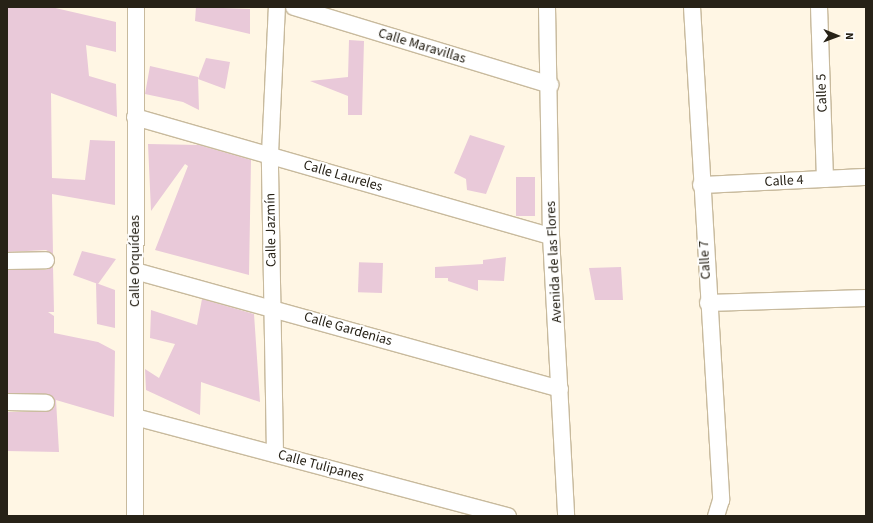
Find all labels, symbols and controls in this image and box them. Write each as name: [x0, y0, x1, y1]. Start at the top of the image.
north arrow: [817, 16, 857, 56]
street label: Calle Maravillas: [376, 25, 468, 67]
text: N: [842, 32, 857, 40]
street label: Calle 5: [813, 73, 831, 113]
street label: Calle Laureles: [302, 157, 384, 195]
street label: Calle 4: [764, 172, 804, 190]
street label: Calle Jazmín: [262, 193, 280, 267]
street label: Avenida de las Flores: [542, 201, 566, 323]
street label: Calle Orquídeas: [127, 215, 143, 307]
street label: Calle 7: [696, 240, 714, 280]
street label: Calle Gardenias: [302, 308, 394, 350]
street label: Calle Tulipanes: [276, 446, 366, 486]

